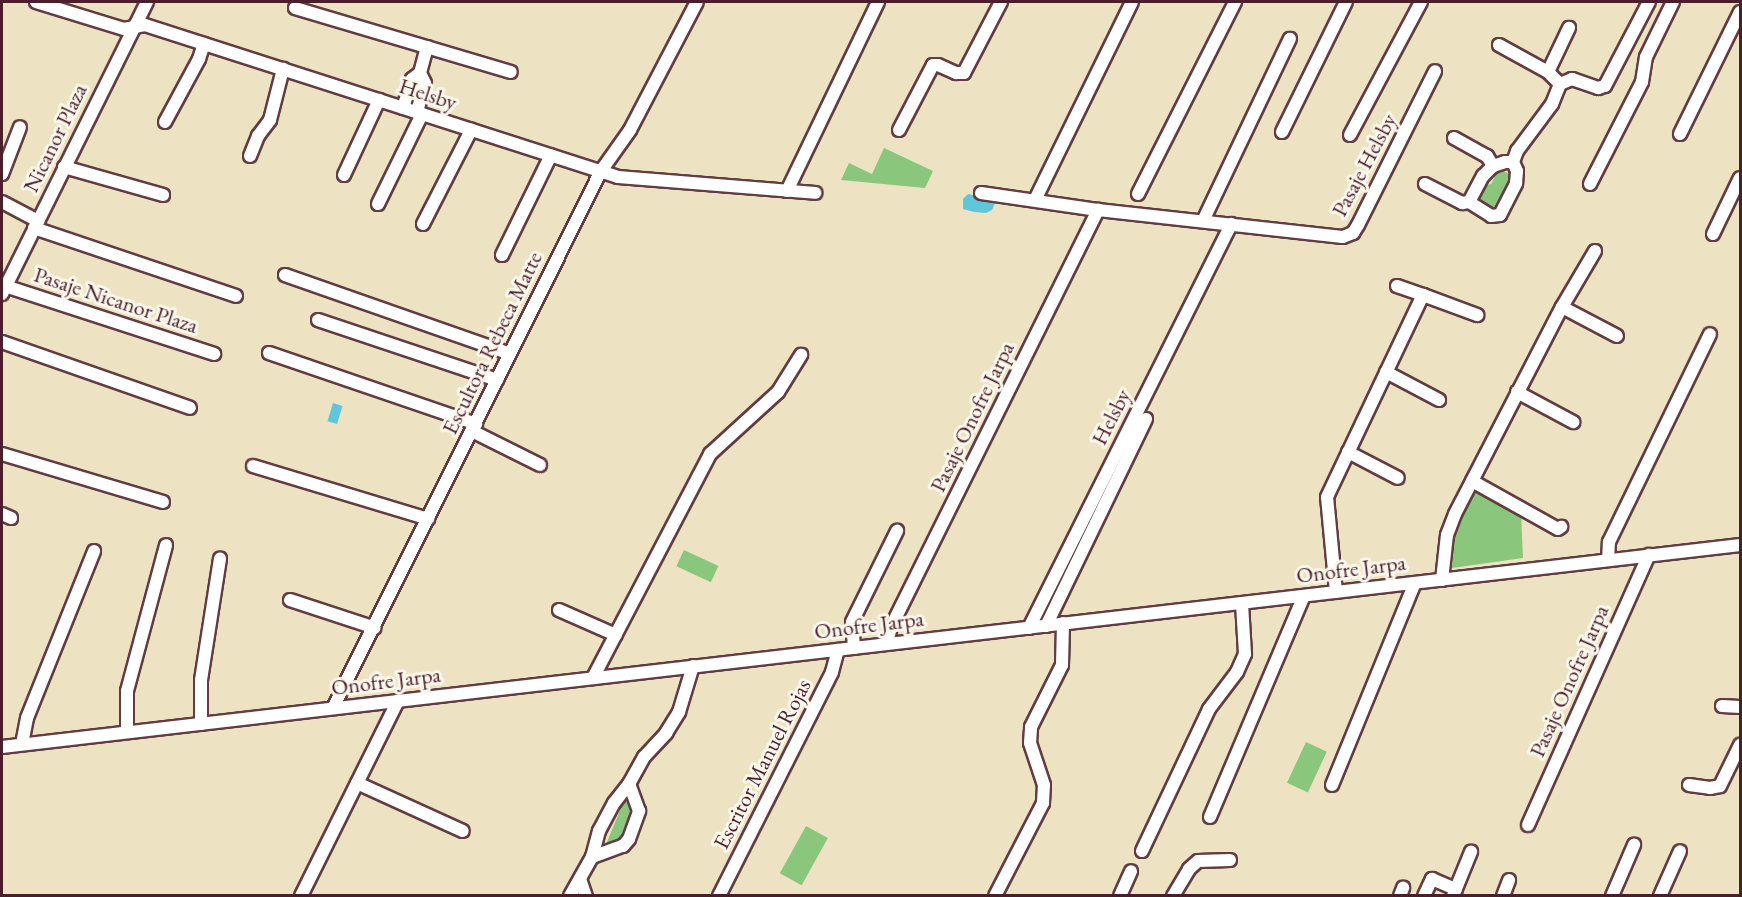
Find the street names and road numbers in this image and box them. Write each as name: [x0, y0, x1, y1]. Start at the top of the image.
street label: Helsby: [396, 72, 460, 116]
street label: Nicanor Plaza: [17, 79, 93, 197]
street label: Pasaje Helsby: [1326, 109, 1402, 221]
street label: Escultora Rebeca Matte: [436, 247, 548, 439]
street label: Pasaje Nicanor Plaza: [31, 261, 201, 339]
street label: Pasaje Onofre Jarpa: [924, 338, 1020, 496]
street label: Helsby: [1086, 385, 1136, 449]
street label: Onofre Jarpa: [1295, 549, 1407, 589]
street label: Pasaje Onofre Jarpa: [1524, 601, 1614, 761]
street label: Onofre Jarpa: [813, 605, 925, 645]
street label: Onofre Jarpa: [330, 661, 442, 701]
street label: Escritor Manuel Rojas: [708, 674, 816, 854]

